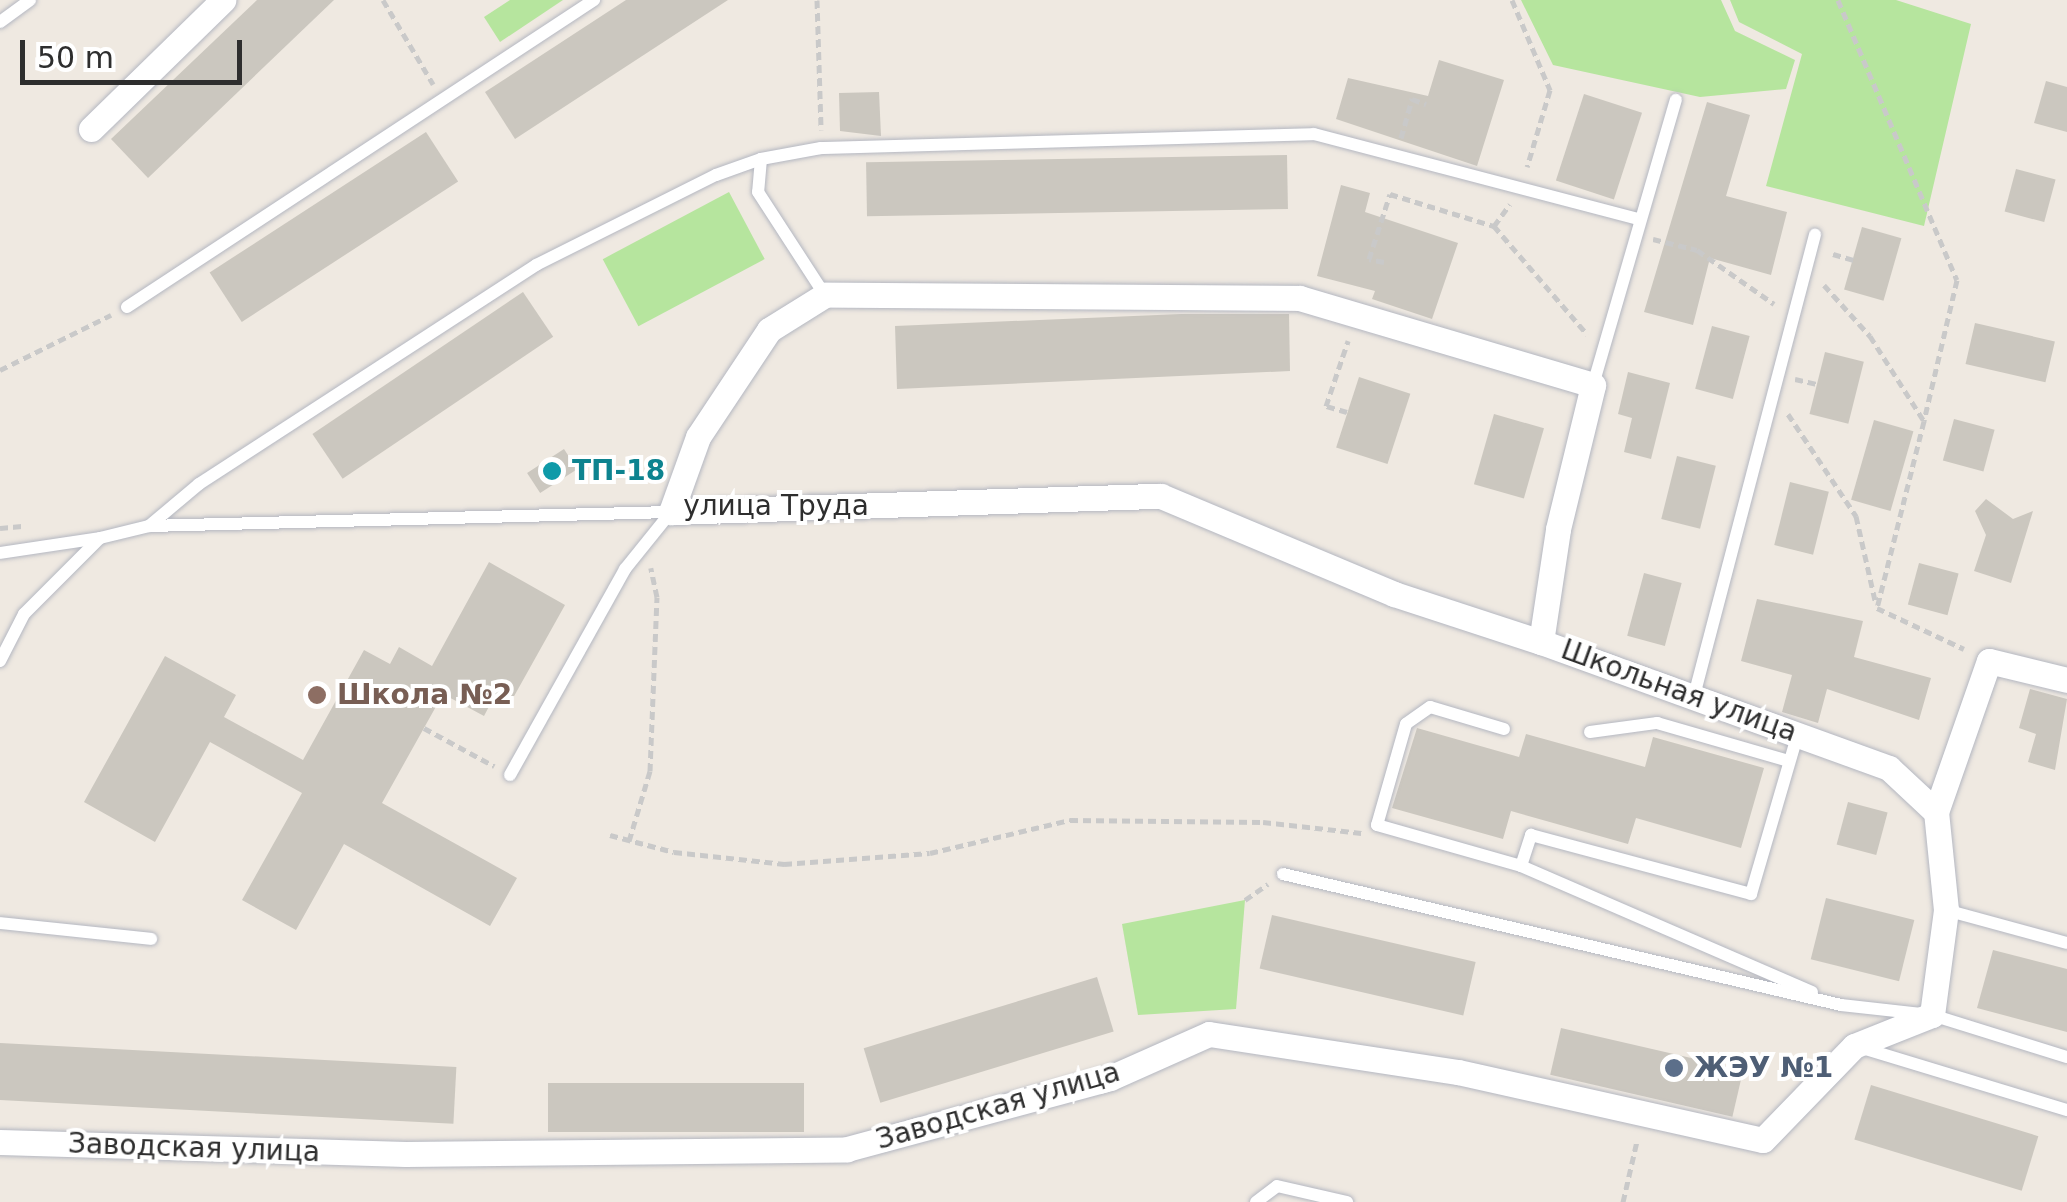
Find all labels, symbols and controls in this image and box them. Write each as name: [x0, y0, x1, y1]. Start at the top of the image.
scale bar: [25, 20, 248, 82]
text: 50 m: [37, 40, 114, 75]
place label: ТП-18: [572, 454, 665, 488]
marker: ТП-18: [541, 460, 563, 482]
street label: улица Труда: [683, 489, 869, 523]
street label: Школьная улица: [1557, 633, 1801, 749]
place label: Школа №2: [337, 678, 512, 712]
marker: Школа №2: [306, 684, 328, 706]
place label: ЖЭУ №1: [1694, 1051, 1833, 1085]
street label: Заводская улица: [872, 1055, 1124, 1157]
marker: ЖЭУ №1: [1663, 1057, 1685, 1079]
street label: Заводская улица: [67, 1127, 321, 1169]

